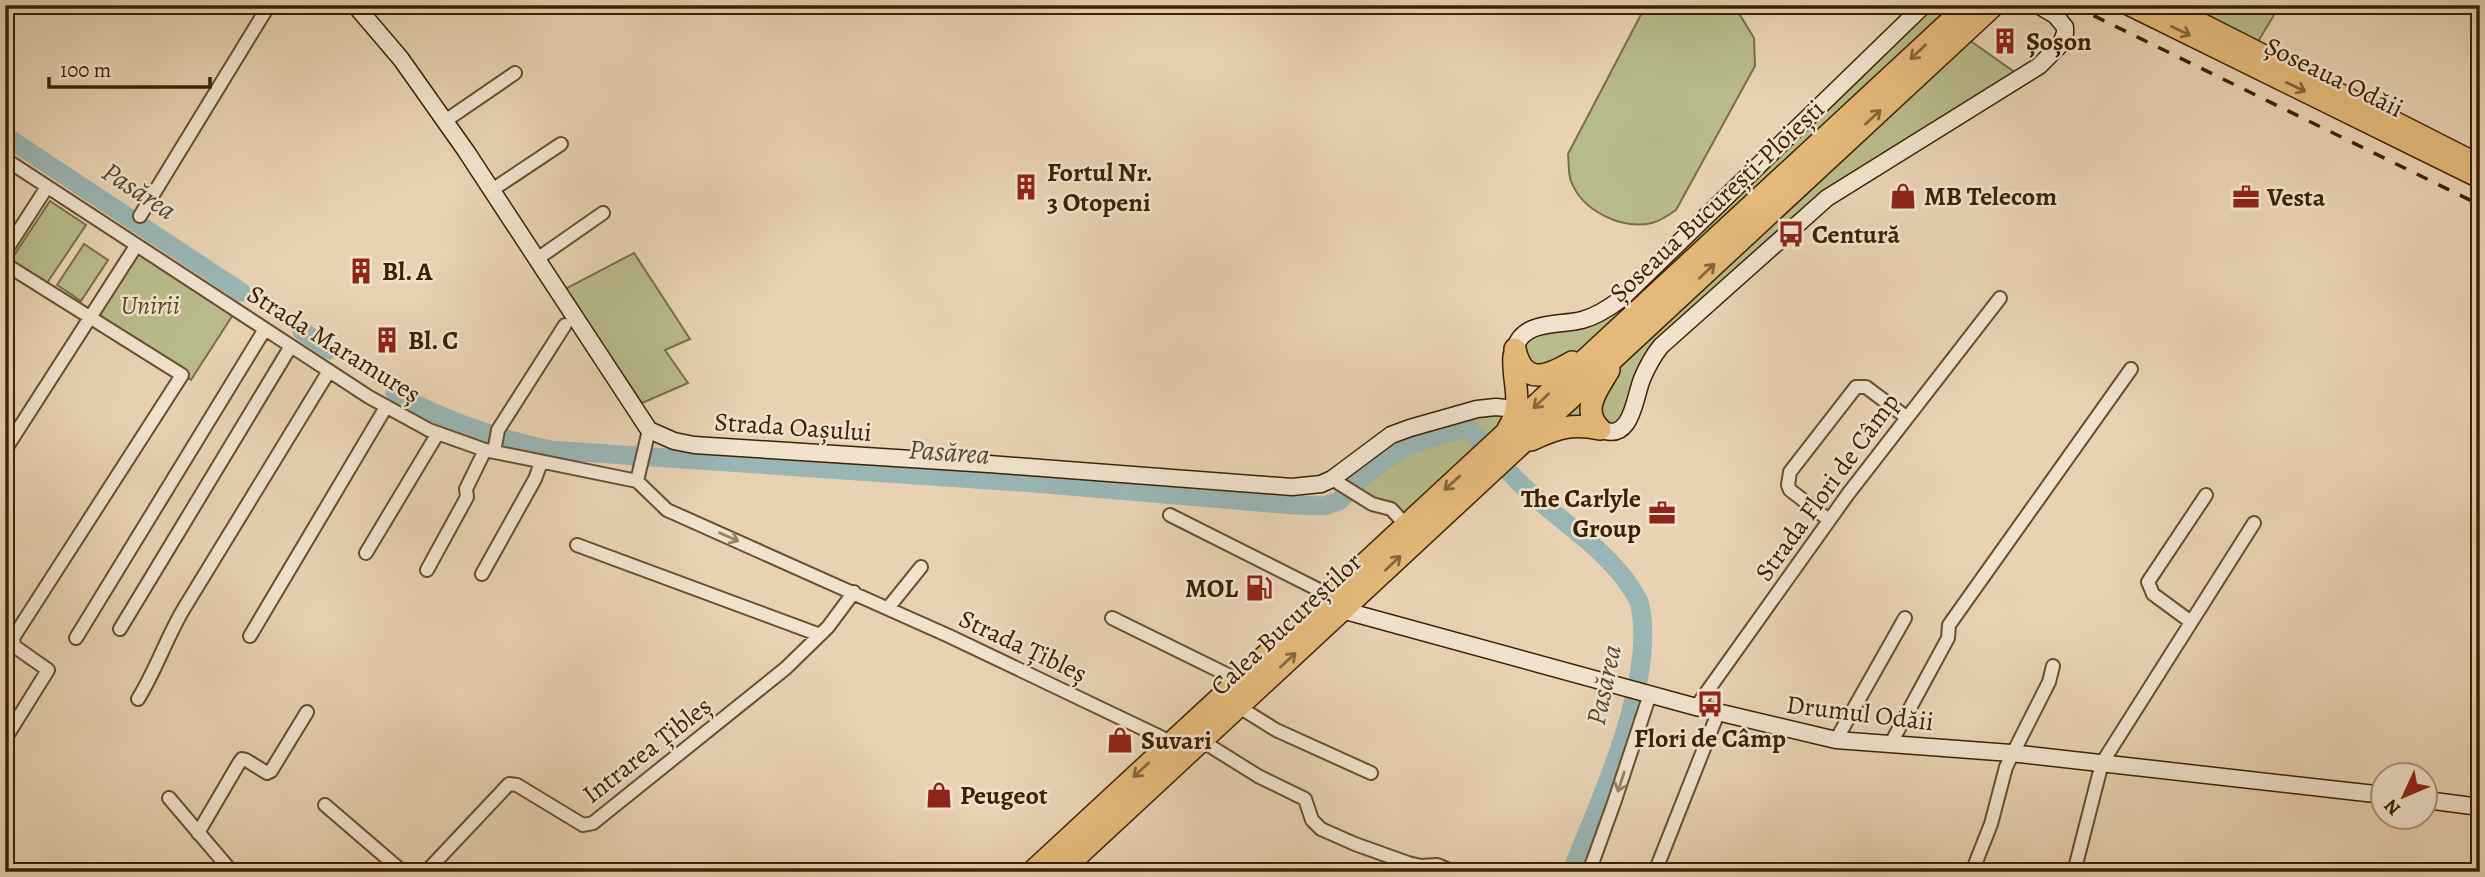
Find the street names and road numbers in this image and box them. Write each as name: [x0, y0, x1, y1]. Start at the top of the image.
street label: Șoseaua Odăii: [2259, 28, 2409, 126]
street label: Șoseaua București-Ploiești: [1602, 92, 1832, 310]
street label: Strada Maramureș: [241, 277, 427, 411]
street label: Strada Flori de Câmp: [1747, 386, 1907, 588]
street label: Strada Oașului: [713, 404, 873, 450]
street label: Calea Bucureștilor: [1203, 545, 1369, 703]
street label: Strada Țibleș: [953, 601, 1093, 691]
street label: Drumul Odăii: [1784, 687, 1936, 739]
street label: Intrarea Țibleș: [575, 689, 719, 811]

